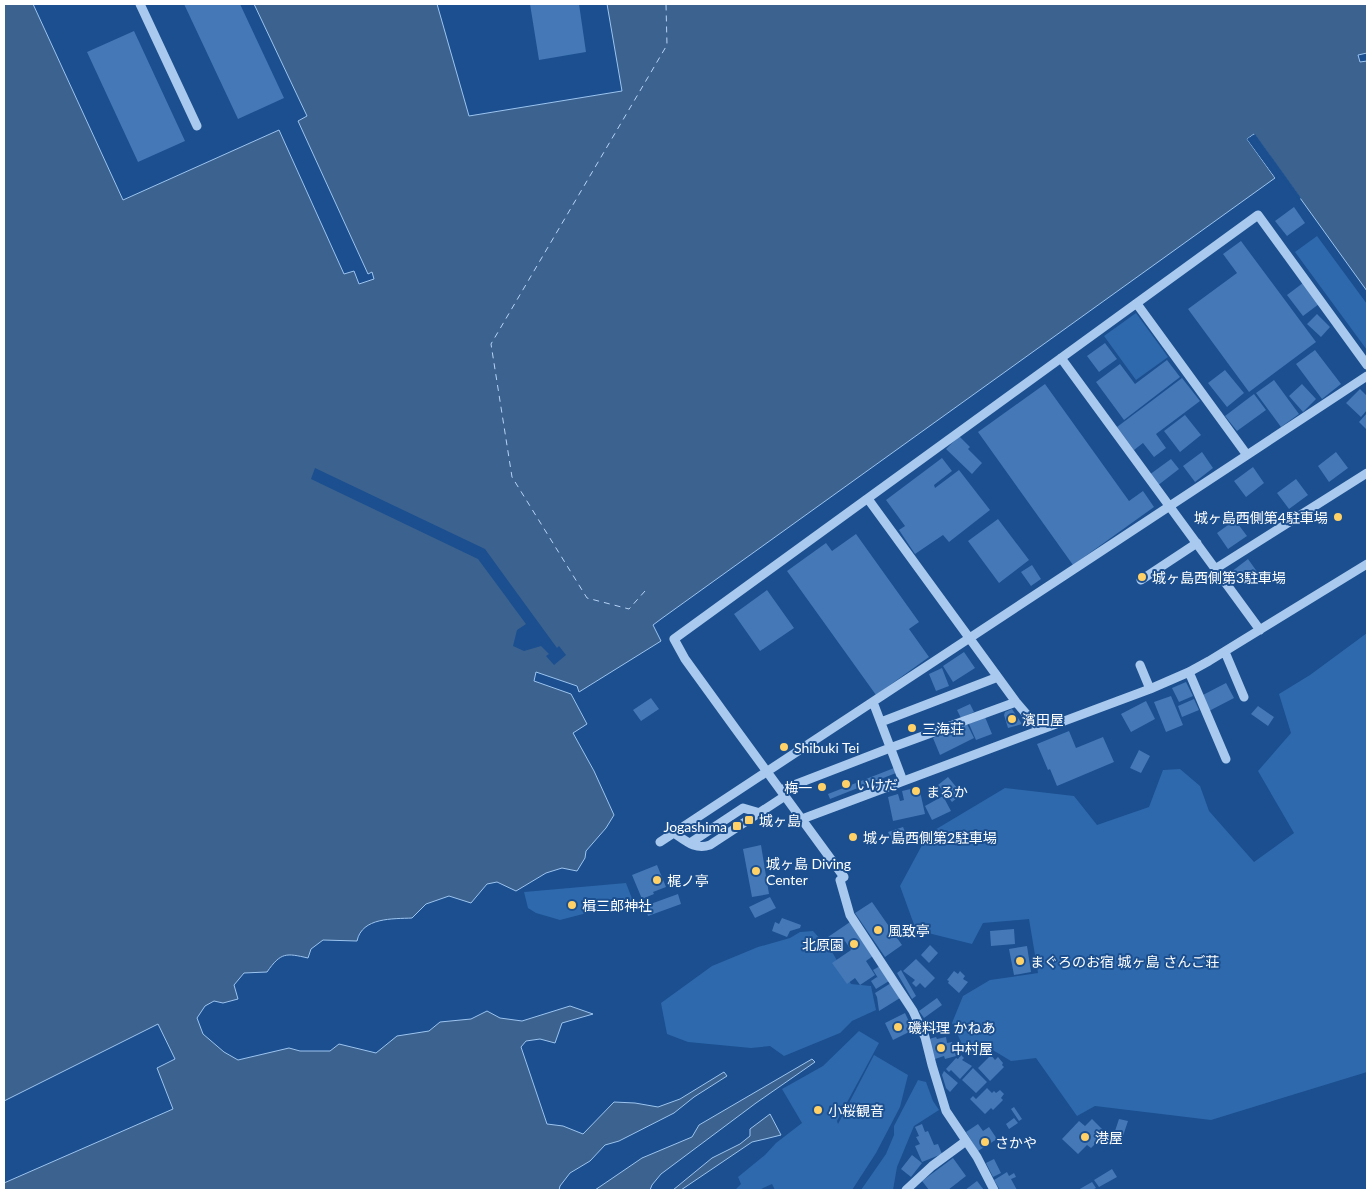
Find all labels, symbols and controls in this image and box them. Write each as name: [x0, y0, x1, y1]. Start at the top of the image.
place label: 城ヶ島西側第4駐車場: [1194, 509, 1328, 526]
marker: 城ヶ島西側第4駐車場: [1332, 511, 1344, 523]
place label: 城ヶ島西側第3駐車場: [1152, 569, 1286, 586]
marker: 城ヶ島西側第3駐車場: [1136, 571, 1148, 583]
place label: 濱田屋: [1022, 711, 1064, 728]
marker: 濱田屋: [1006, 713, 1018, 725]
place label: 三海荘: [922, 720, 964, 737]
marker: 三海荘: [906, 722, 918, 734]
place label: Shibuki Tei: [794, 739, 859, 756]
marker: Shibuki Tei: [778, 741, 790, 753]
place label: いけだ: [856, 776, 898, 793]
marker: いけだ: [840, 778, 852, 790]
place label: 梅一: [784, 779, 812, 796]
marker: 梅一: [816, 781, 828, 793]
place label: まるか: [926, 783, 968, 800]
marker: まるか: [910, 785, 922, 797]
place label: 城ヶ島: [759, 812, 801, 829]
marker: 城ヶ島: [743, 814, 755, 826]
place label: Jogashima: [663, 818, 727, 835]
marker: Jogashima: [731, 820, 743, 832]
place label: 城ヶ島西側第2駐車場: [863, 829, 997, 846]
marker: 城ヶ島西側第2駐車場: [847, 831, 859, 843]
place label: 城ヶ島 Diving Center: [766, 855, 851, 888]
marker: 城ヶ島 Diving Center: [750, 865, 762, 877]
place label: 梶ノ亭: [667, 872, 709, 889]
marker: 梶ノ亭: [651, 874, 663, 886]
place label: 楫三郎神社: [582, 897, 652, 914]
marker: 楫三郎神社: [566, 899, 578, 911]
place label: 風致亭: [888, 922, 930, 939]
marker: 風致亭: [872, 924, 884, 936]
place label: 北原園: [802, 936, 844, 953]
marker: 北原園: [848, 938, 860, 950]
place label: まぐろのお宿 城ヶ島 さんご荘: [1030, 953, 1219, 970]
marker: まぐろのお宿 城ヶ島 さんご荘: [1014, 955, 1026, 967]
place label: 磯料理 かねあ: [908, 1019, 996, 1036]
marker: 磯料理 かねあ: [892, 1021, 904, 1033]
place label: 中村屋: [951, 1040, 993, 1057]
marker: 中村屋: [935, 1042, 947, 1054]
place label: 小桜観音: [828, 1102, 884, 1119]
marker: 小桜観音: [812, 1104, 824, 1116]
place label: 港屋: [1095, 1129, 1123, 1146]
marker: 港屋: [1079, 1131, 1091, 1143]
place label: さかや: [995, 1134, 1037, 1151]
marker: さかや: [979, 1136, 991, 1148]

